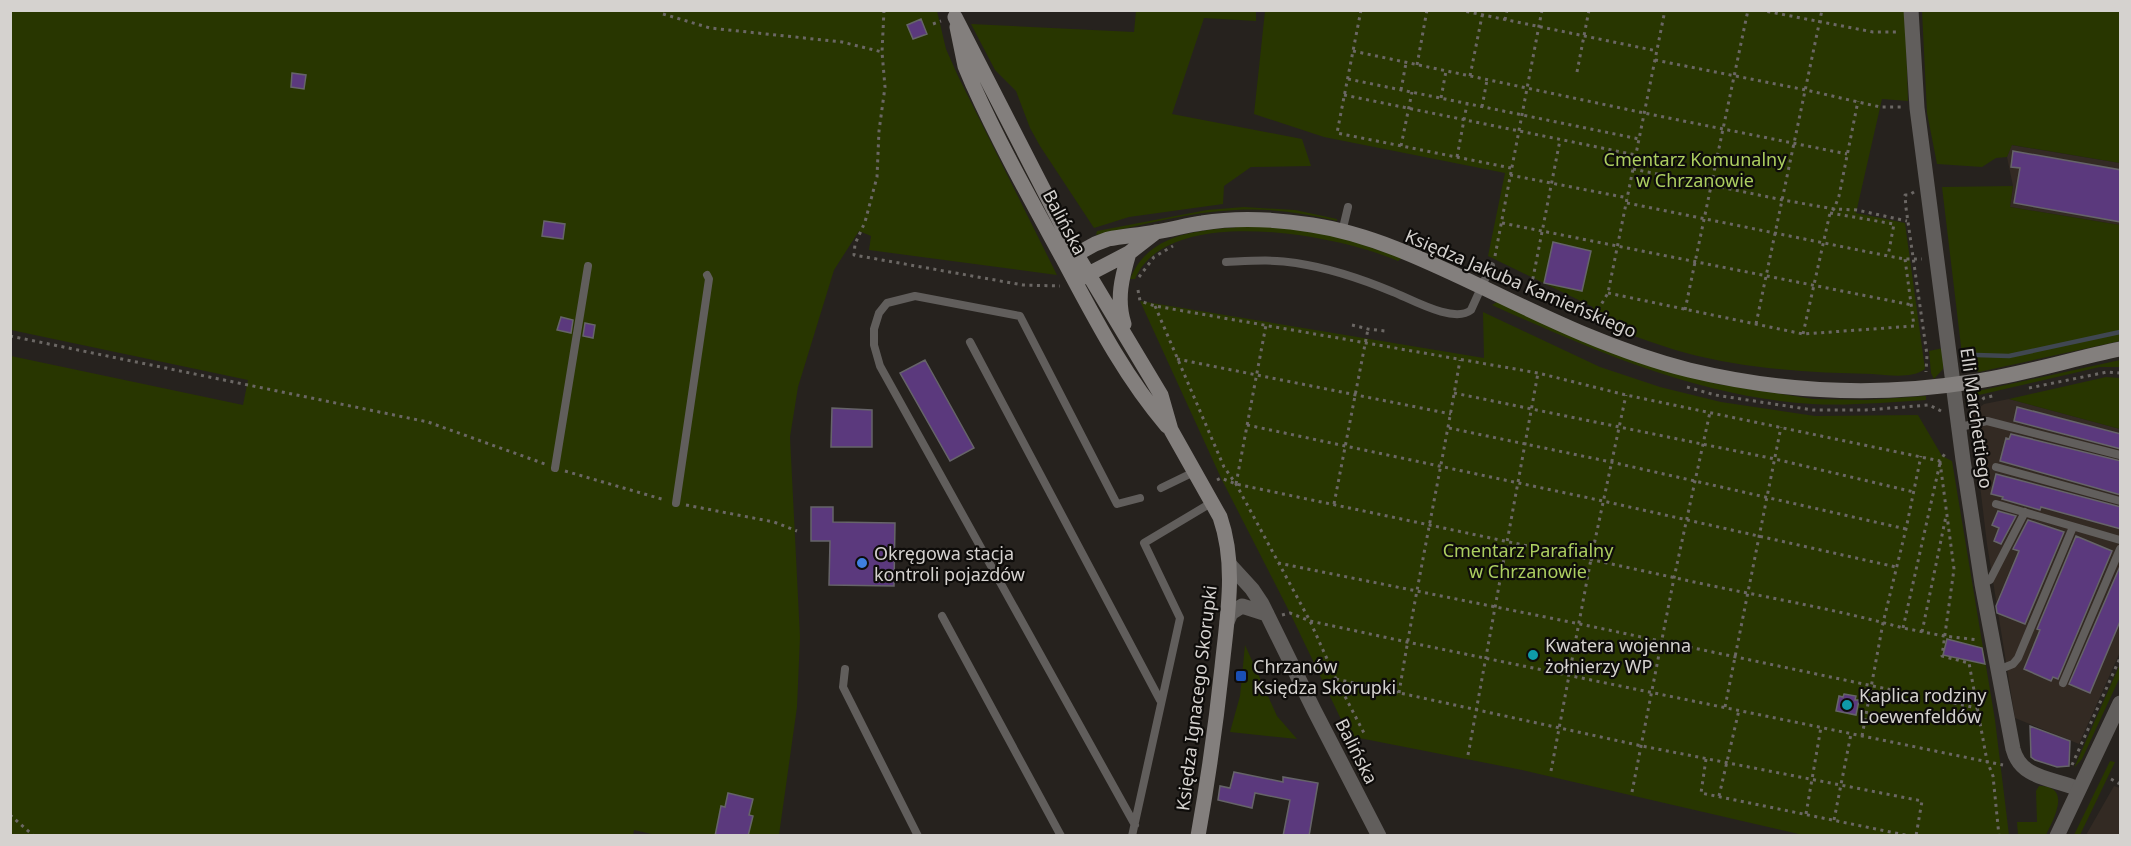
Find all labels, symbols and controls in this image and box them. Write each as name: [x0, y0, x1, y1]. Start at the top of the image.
park label: Cmentarz Komunalny w Chrzanowie: [1604, 147, 1787, 192]
street label: Balińska: [1038, 185, 1092, 259]
street label: Księdza Jakuba Kamieńskiego: [1401, 223, 1641, 343]
street label: Elli Marchettiego: [1955, 346, 1999, 490]
park label: Cmentarz Parafialny w Chrzanowie: [1443, 538, 1614, 583]
place label: Okręgowa stacja kontroli pojazdów: [874, 541, 1025, 586]
marker: Okręgowa stacja kontroli pojazdów: [855, 556, 869, 570]
street label: Księdza Ignacego Skorupki: [1170, 584, 1222, 812]
place label: Kwatera wojenna żołnierzy WP: [1545, 633, 1691, 678]
marker: Kwatera wojenna żołnierzy WP: [1526, 648, 1540, 662]
place label: Chrzanów Księdza Skorupki: [1253, 654, 1396, 699]
marker: Chrzanów Księdza Skorupki: [1234, 669, 1248, 683]
place label: Kaplica rodziny Loewenfeldów: [1859, 683, 1987, 728]
marker: Kaplica rodziny Loewenfeldów: [1840, 698, 1854, 712]
street label: Balińska: [1330, 714, 1384, 788]

